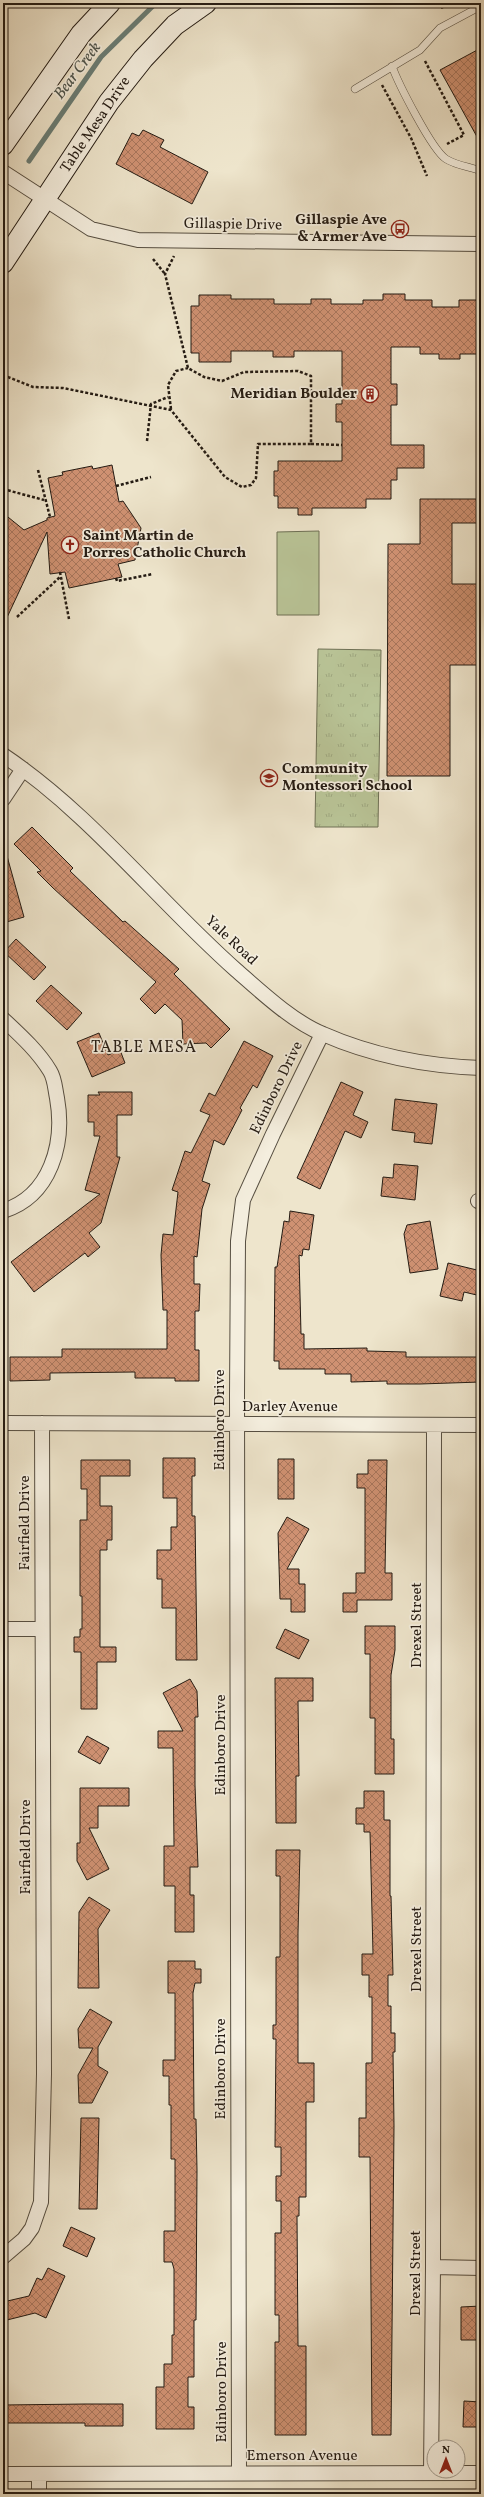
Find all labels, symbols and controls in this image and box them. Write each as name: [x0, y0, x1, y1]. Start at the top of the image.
water label: Bear Creek: [49, 37, 107, 104]
street label: Table Mesa Drive: [56, 73, 136, 177]
place label: Gillaspie Ave & Armer Ave: [295, 210, 387, 248]
street label: Gillaspie Drive: [184, 214, 282, 236]
bus stop icon: Gillaspie Ave & Armer Ave: [390, 219, 410, 239]
place label: Meridian Boulder: [231, 384, 357, 405]
building icon: Meridian Boulder: [360, 384, 380, 404]
place label: Saint Martin de Porres Catholic Church: [83, 526, 246, 564]
church icon: Saint Martin de Porres Catholic Church: [60, 535, 80, 555]
place label: Community Montessori School: [282, 759, 412, 797]
school or university icon: Community Montessori School: [259, 768, 279, 788]
street label: Yale Road: [200, 911, 262, 971]
district label: TABLE MESA: [91, 1037, 197, 1059]
street label: Edinboro Drive: [245, 1038, 309, 1138]
street label: Edinboro Drive: [210, 1369, 231, 1471]
street label: Darley Avenue: [242, 1397, 338, 1418]
street label: Fairfield Drive: [15, 1475, 36, 1571]
street label: Drexel Street: [407, 1582, 428, 1668]
street label: Edinboro Drive: [211, 1694, 232, 1796]
street label: Fairfield Drive: [16, 1799, 37, 1895]
street label: Drexel Street: [407, 1906, 428, 1992]
street label: Edinboro Drive: [211, 2018, 232, 2120]
street label: Drexel Street: [406, 2230, 427, 2316]
street label: Edinboro Drive: [212, 2341, 233, 2443]
north arrow: [426, 2439, 466, 2479]
text: N: [442, 2443, 450, 2458]
street label: Emerson Avenue: [246, 2446, 358, 2467]

